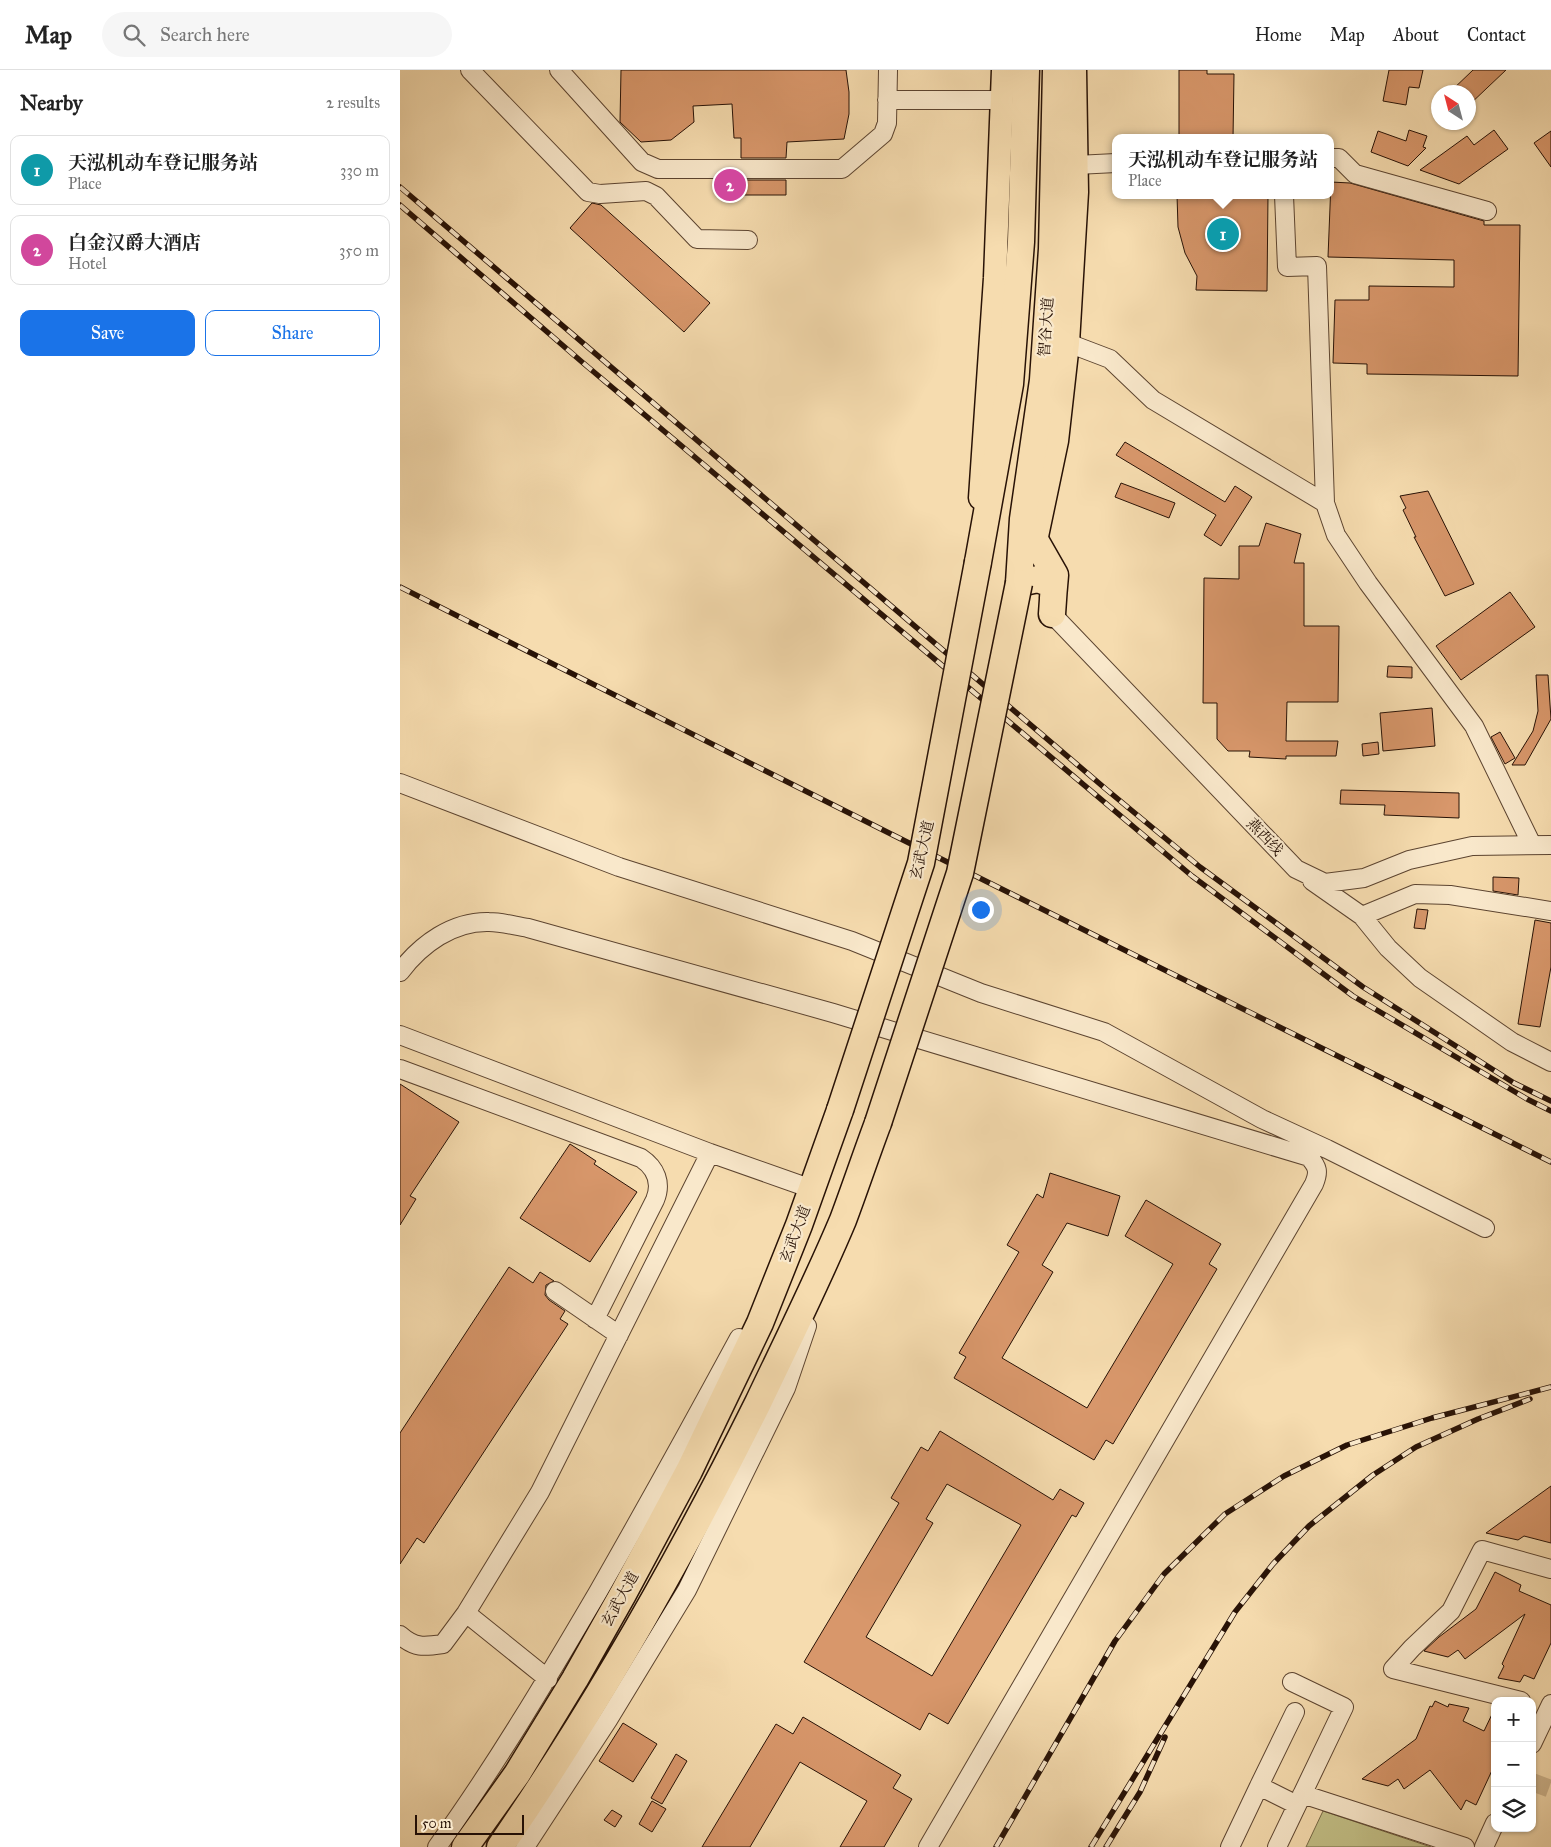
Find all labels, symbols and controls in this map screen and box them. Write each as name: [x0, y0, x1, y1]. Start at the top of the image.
search box: [102, 12, 452, 57]
text: Map: [25, 20, 72, 50]
icon: search: [120, 21, 148, 49]
text: Search here: [160, 23, 250, 46]
text: Home: [1255, 24, 1302, 46]
text: Map: [1330, 24, 1365, 46]
text: About: [1393, 24, 1439, 46]
text: Contact: [1467, 24, 1526, 46]
north arrow: [1431, 85, 1476, 130]
text: Nearby: [20, 90, 83, 116]
text: 2 results: [326, 93, 380, 112]
popup: [1112, 134, 1334, 199]
text: 天泓机动车登记服务站: [1128, 148, 1318, 171]
text: 天泓机动车登记服务站: [68, 151, 258, 174]
text: 1: [34, 161, 40, 180]
text: 330 m: [340, 161, 379, 180]
pin: 2: [714, 166, 746, 204]
text: Place: [1128, 171, 1162, 190]
text: Place: [68, 174, 102, 193]
pin: 1: [1207, 215, 1239, 253]
text: 白金汉爵大酒店: [68, 231, 201, 254]
text: 2: [33, 241, 41, 260]
text: 350 m: [339, 241, 379, 260]
text: Hotel: [68, 254, 106, 273]
street label: 智谷大道: [1035, 296, 1057, 358]
button: Save: [20, 310, 195, 356]
button: Share: [205, 310, 380, 356]
street label: 燕西线: [1243, 815, 1287, 859]
street label: 玄武大道: [906, 819, 938, 881]
your location: [968, 897, 994, 923]
street label: 玄武大道: [776, 1203, 814, 1265]
street label: 玄武大道: [598, 1568, 642, 1630]
map controls: [1491, 1697, 1536, 1832]
button: +: [1491, 1697, 1536, 1742]
button: −: [1491, 1742, 1536, 1787]
button: layers: [1491, 1787, 1536, 1832]
scale bar: [415, 1812, 524, 1835]
text: 50 m: [422, 1815, 451, 1832]

